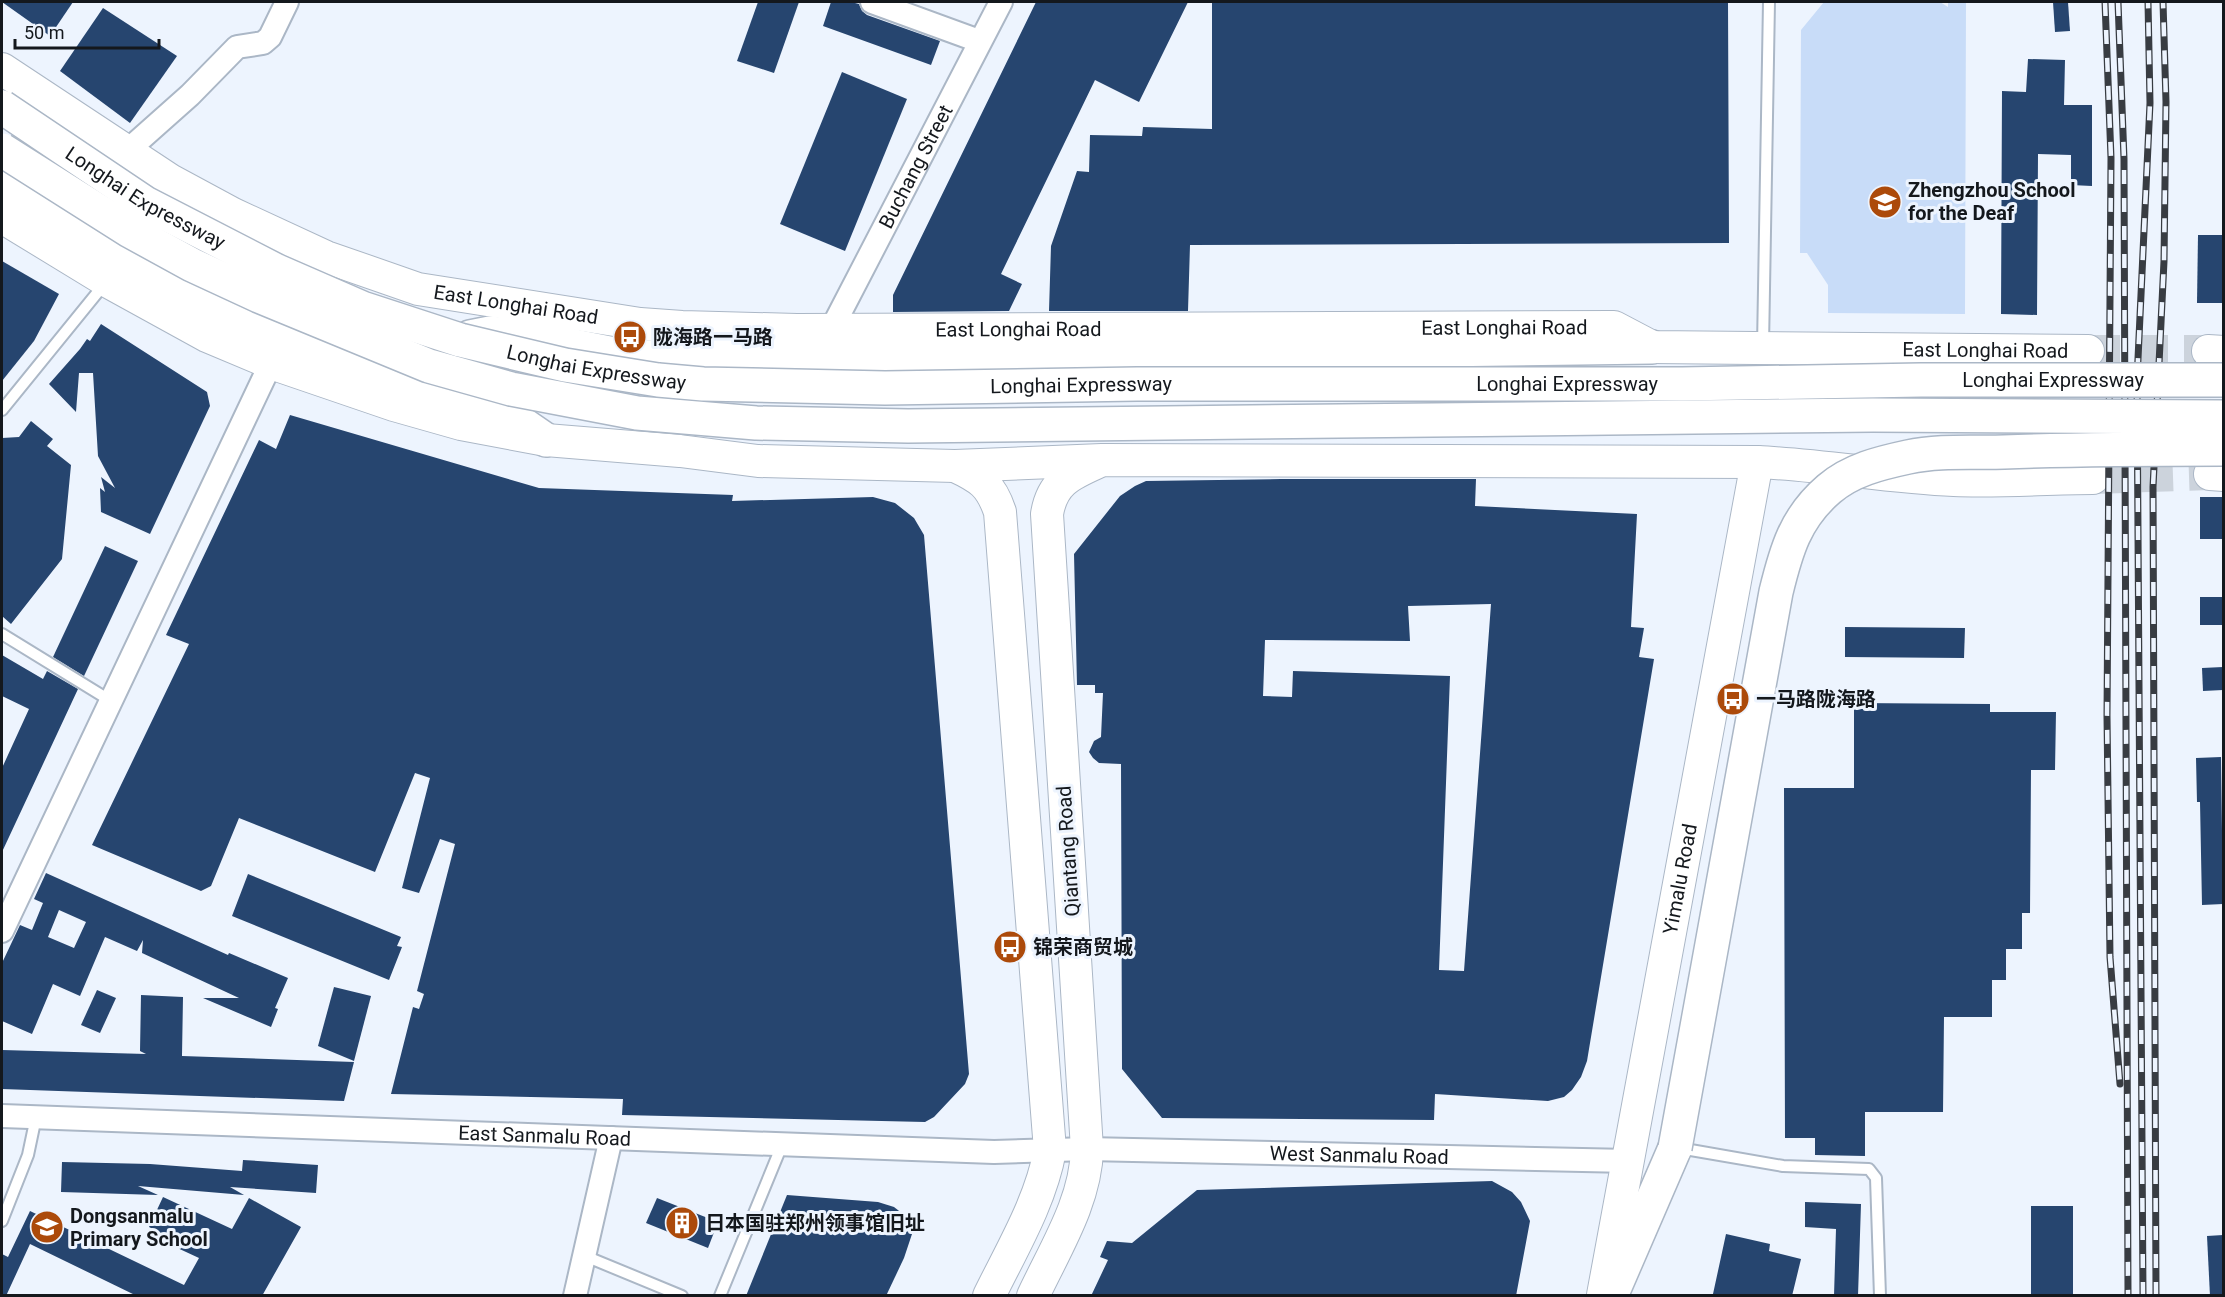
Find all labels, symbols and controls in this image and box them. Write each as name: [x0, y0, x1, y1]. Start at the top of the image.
scale bar: [15, 12, 159, 50]
text: 50 m: [24, 22, 64, 43]
street label: Buchang Street: [874, 101, 958, 232]
street label: Longhai Expressway: [61, 141, 230, 255]
place label: Zhengzhou School for the Deaf: [1908, 178, 2075, 225]
school or university icon: Zhengzhou School for the Deaf: [1867, 184, 1903, 220]
street label: East Longhai Road: [432, 280, 600, 329]
street label: East Longhai Road: [1421, 315, 1587, 340]
street label: East Longhai Road: [935, 317, 1101, 341]
bus stop icon: 陇海路一马路: [612, 319, 648, 355]
place label: 陇海路一马路: [653, 325, 773, 349]
street label: East Longhai Road: [1902, 337, 2069, 363]
street label: Longhai Expressway: [504, 340, 688, 395]
street label: Longhai Expressway: [1962, 368, 2145, 392]
street label: Longhai Expressway: [990, 372, 1173, 398]
street label: Longhai Expressway: [1476, 372, 1659, 396]
bus stop icon: 一马路陇海路: [1715, 681, 1751, 717]
place label: 一马路陇海路: [1756, 687, 1876, 711]
street label: Qiantang Road: [1051, 785, 1085, 917]
street label: Yimalu Road: [1658, 822, 1702, 936]
bus stop icon: 锦荣商贸城: [992, 929, 1028, 965]
place label: 锦荣商贸城: [1033, 935, 1133, 959]
street label: East Sanmalu Road: [458, 1121, 632, 1151]
street label: West Sanmalu Road: [1270, 1141, 1449, 1169]
place label: Dongsanmalu Primary School: [70, 1204, 208, 1251]
building icon: 日本国驻郑州领事馆旧址: [664, 1205, 700, 1241]
school or university icon: Dongsanmalu Primary School: [29, 1209, 65, 1245]
place label: 日本国驻郑州领事馆旧址: [705, 1211, 925, 1235]

